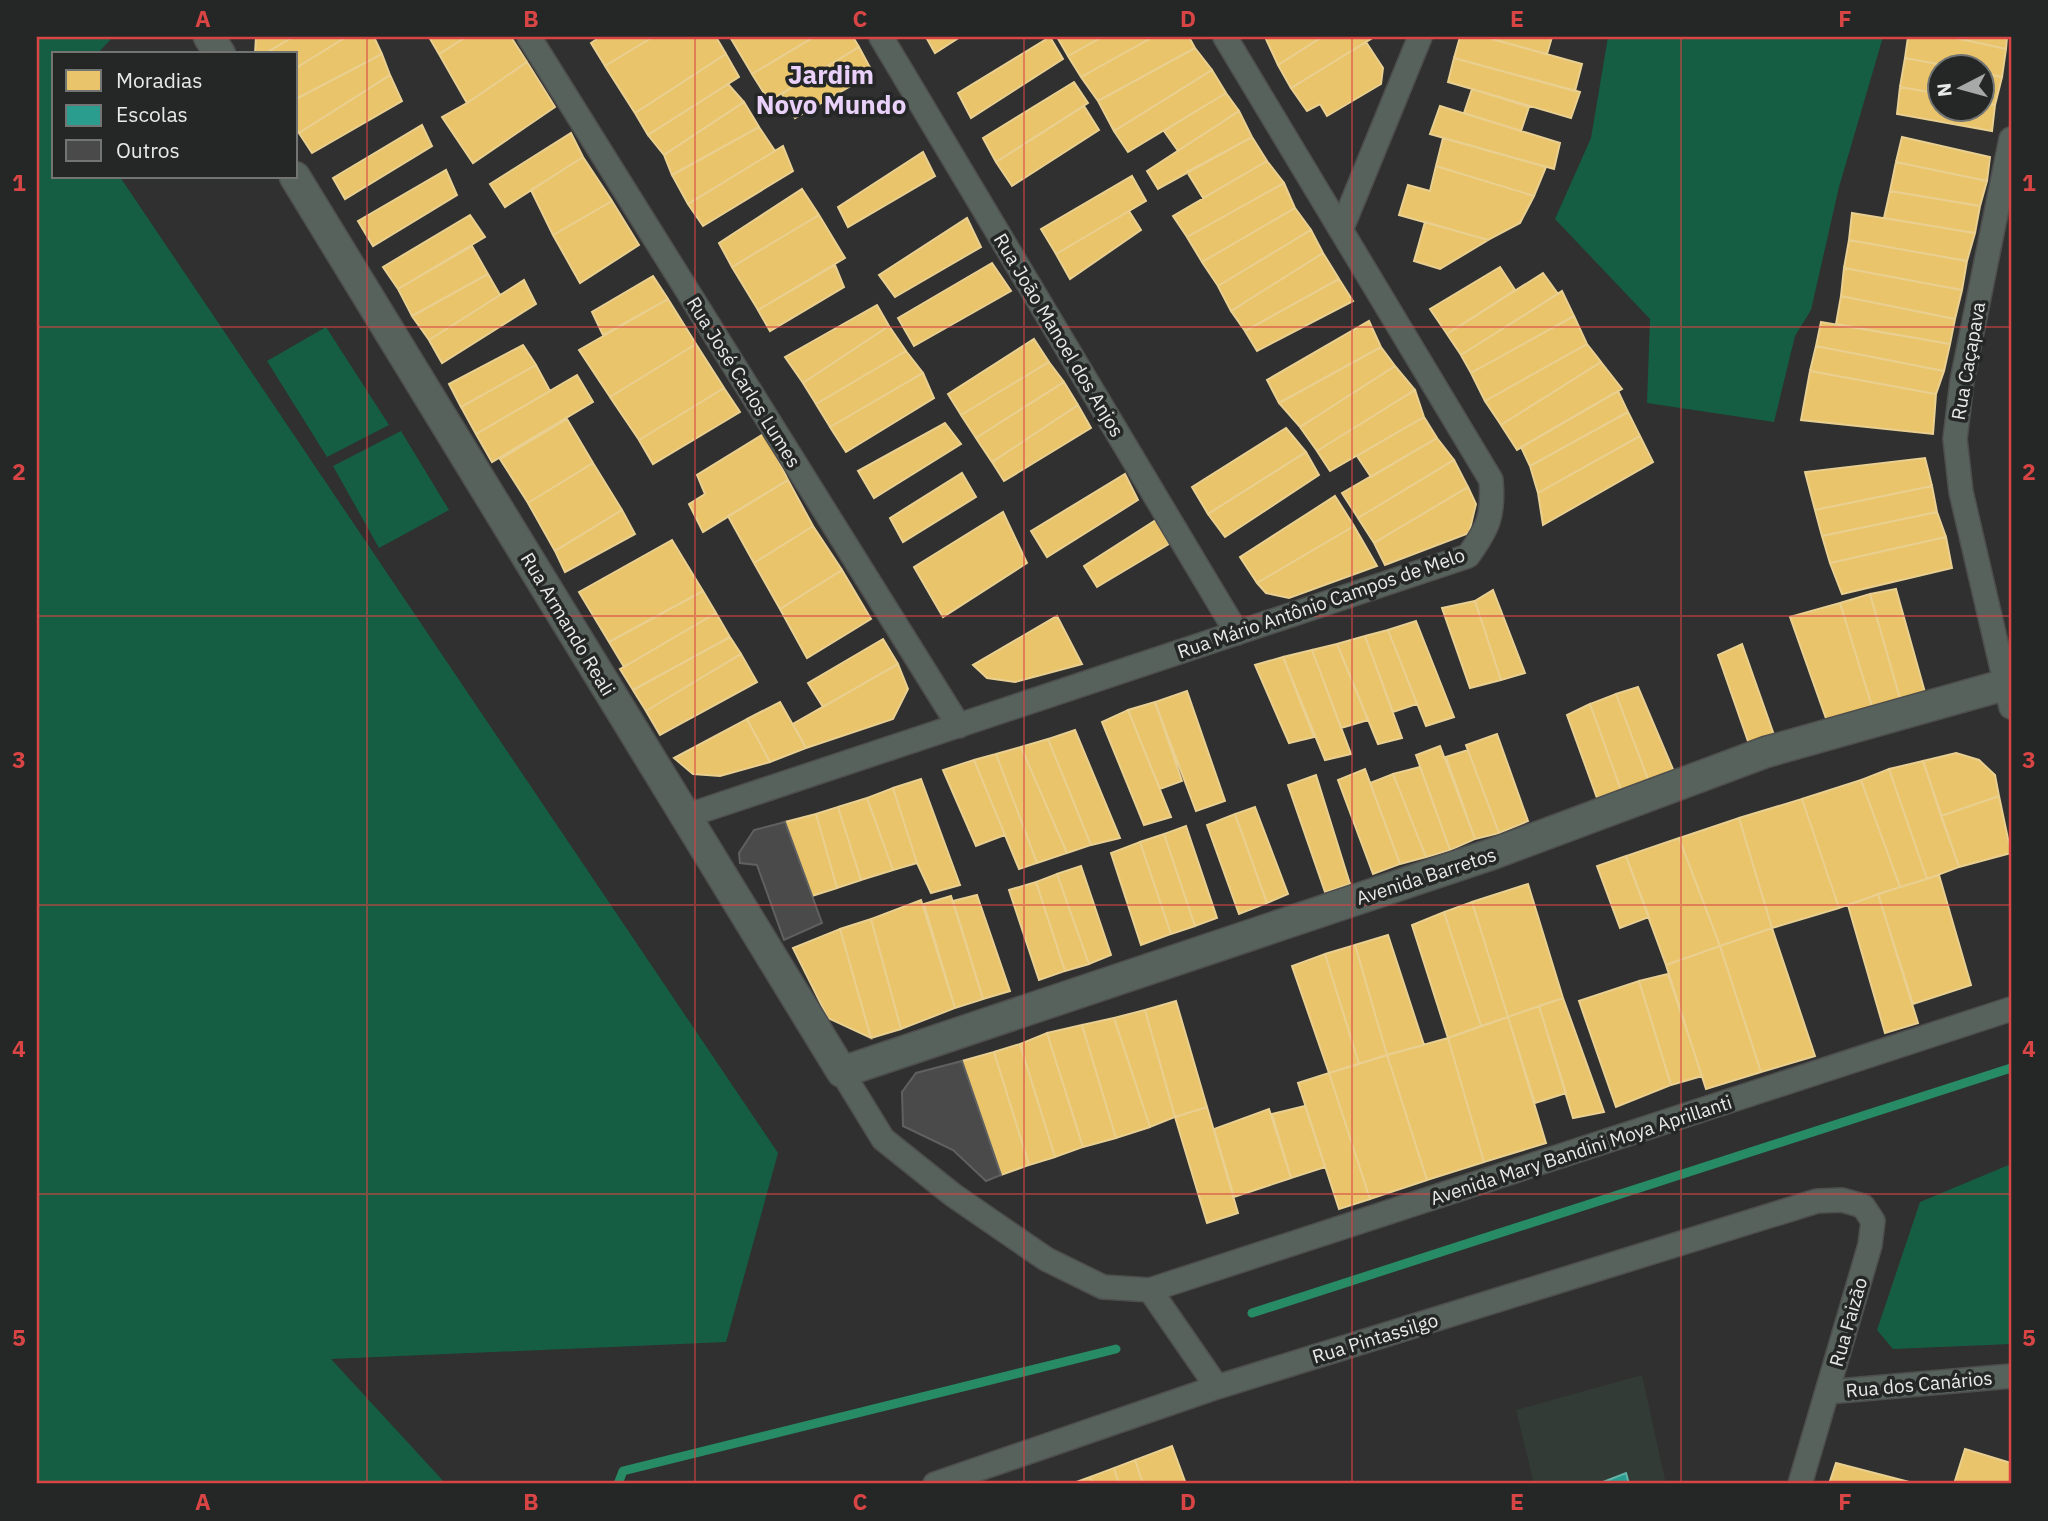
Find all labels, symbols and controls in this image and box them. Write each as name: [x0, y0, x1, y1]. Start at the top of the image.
text: A: [195, 3, 211, 33]
text: B: [523, 3, 539, 33]
text: C: [853, 3, 868, 33]
text: D: [1180, 3, 1196, 33]
text: E: [1510, 3, 1524, 33]
text: F: [1838, 3, 1852, 33]
legend: [52, 52, 298, 178]
north arrow: [1926, 52, 1996, 122]
district label: Jardim Novo Mundo: [756, 57, 906, 121]
text: Moradias: [116, 66, 203, 94]
text: N: [1931, 82, 1957, 98]
text: Escolas: [116, 100, 188, 128]
text: Outros: [116, 136, 180, 164]
text: 1: [12, 167, 26, 197]
text: 1: [2022, 167, 2036, 197]
street label: Rua João Manoel dos Anjos: [989, 229, 1129, 441]
street label: Rua José Carlos Lumes: [682, 292, 806, 472]
street label: Rua Caçapava: [1946, 300, 1990, 422]
text: 2: [12, 456, 26, 486]
text: 2: [2022, 456, 2036, 486]
street label: Rua Mário Antônio Campos de Melo: [1174, 542, 1468, 664]
street label: Rua Armando Reali: [516, 548, 620, 700]
text: 3: [12, 744, 26, 774]
text: 3: [2022, 744, 2036, 774]
street label: Avenida Barretos: [1353, 842, 1499, 910]
text: 4: [12, 1033, 26, 1063]
text: 4: [2022, 1033, 2036, 1063]
street label: Avenida Mary Bandini Moya Aprillanti: [1427, 1090, 1735, 1210]
street label: Rua Faizão: [1824, 1274, 1872, 1370]
street label: Rua Pintassilgo: [1309, 1307, 1441, 1369]
text: 5: [12, 1322, 26, 1352]
text: 5: [2022, 1322, 2036, 1352]
street label: Rua dos Canários: [1844, 1366, 1994, 1402]
text: A: [195, 1486, 211, 1516]
text: B: [523, 1486, 539, 1516]
text: C: [853, 1486, 868, 1516]
text: D: [1180, 1486, 1196, 1516]
text: E: [1510, 1486, 1524, 1516]
text: F: [1838, 1486, 1852, 1516]

